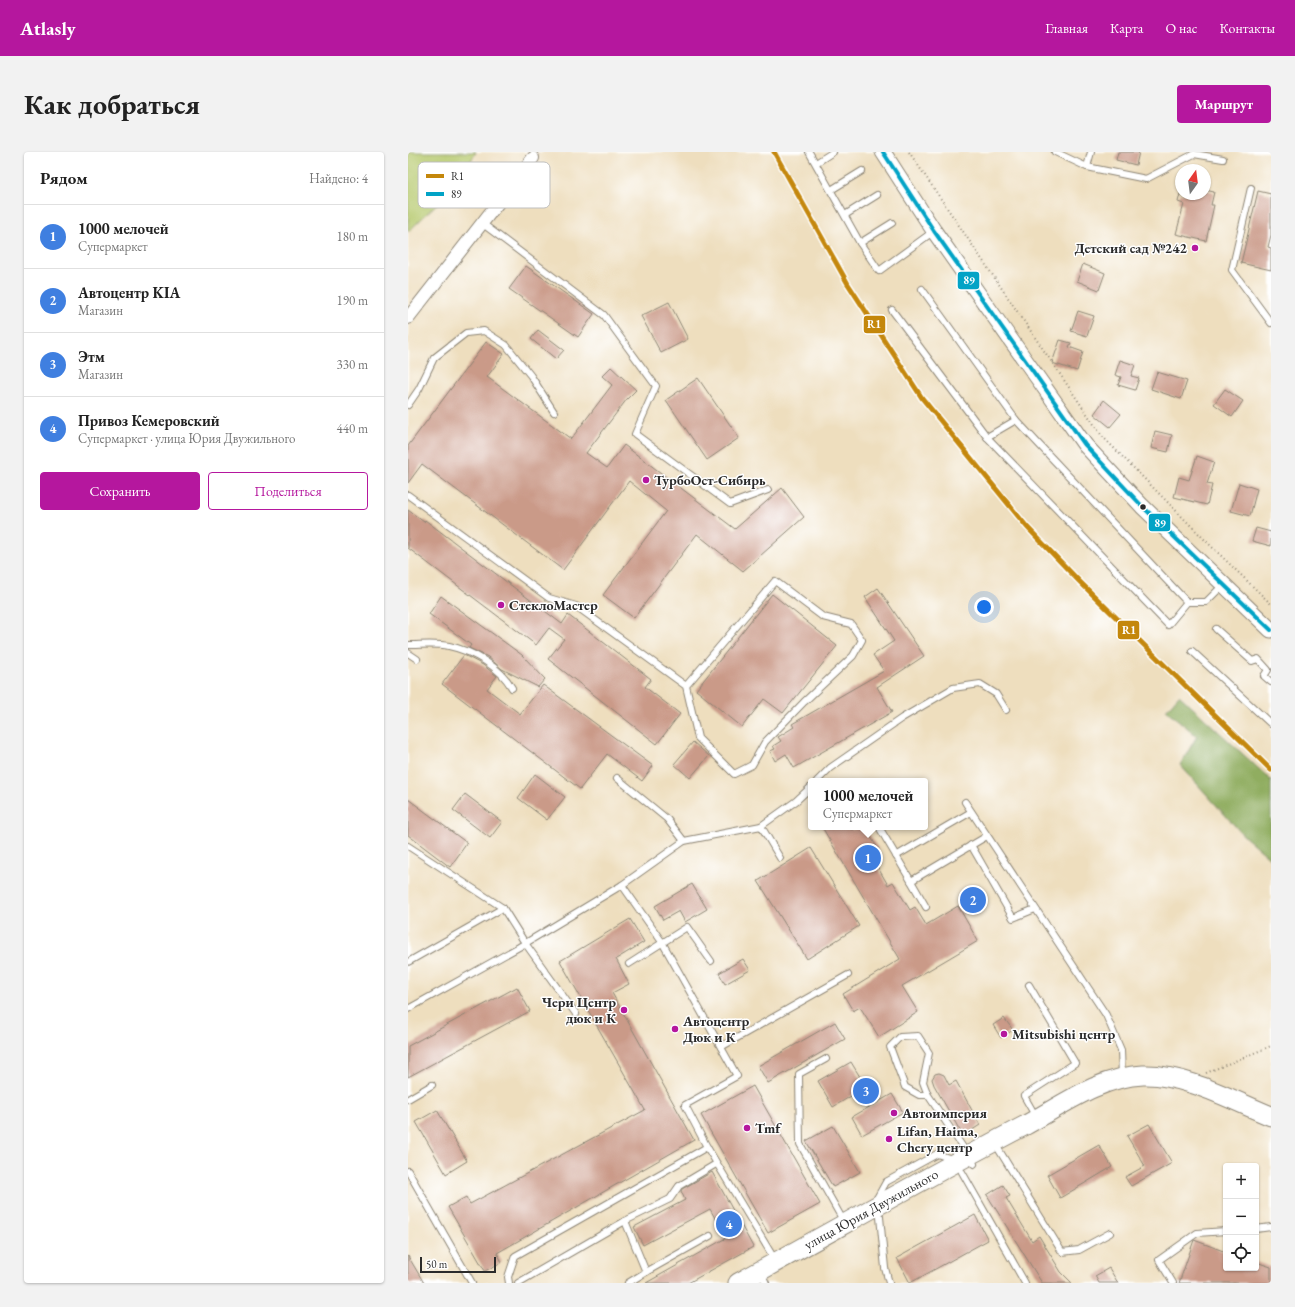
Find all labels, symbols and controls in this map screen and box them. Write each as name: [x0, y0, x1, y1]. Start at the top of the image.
text: Atlasly: [20, 16, 76, 41]
text: Главная: [1045, 19, 1088, 37]
text: Карта: [1110, 19, 1143, 37]
text: О нас: [1165, 19, 1197, 37]
text: Контакты: [1219, 19, 1275, 37]
button: Маршрут: [1177, 85, 1271, 123]
text: Как добраться: [24, 86, 200, 122]
legend: [418, 162, 550, 208]
north arrow: [1175, 164, 1211, 200]
text: Рядом: [40, 167, 88, 189]
text: R1: [451, 169, 464, 183]
text: Найдено: 4: [309, 170, 368, 187]
text: 89: [451, 187, 462, 201]
text: 1000 мелочей: [78, 219, 169, 238]
text: 1: [50, 228, 56, 245]
text: 180 m: [337, 228, 368, 245]
text: Супермаркет: [78, 238, 148, 255]
place label: Детский сад №242: [1074, 239, 1188, 257]
marker: Детский сад №242: [1190, 243, 1200, 253]
line badge: 89: [957, 271, 980, 290]
text: 89: [963, 273, 975, 287]
text: Автоцентр KIA: [78, 283, 180, 302]
text: 2: [50, 292, 56, 309]
text: 190 m: [337, 292, 368, 309]
text: Магазин: [78, 302, 123, 319]
line badge: R1: [863, 315, 886, 334]
text: R1: [867, 317, 881, 331]
text: Этм: [78, 347, 105, 366]
text: 3: [50, 356, 56, 373]
text: 330 m: [337, 356, 368, 373]
text: Магазин: [78, 366, 123, 383]
text: Привоз Кемеровский: [78, 411, 220, 430]
text: 4: [50, 420, 56, 437]
text: 440 m: [337, 420, 368, 437]
text: Супермаркет · улица Юрия Двужильного: [78, 430, 295, 447]
place label: ТурбоОст-Сибирь: [654, 471, 766, 489]
button: Сохранить: [40, 472, 200, 510]
button: Поделиться: [208, 472, 368, 510]
marker: ТурбоОст-Сибирь: [641, 475, 651, 485]
unlabelled marker: [1138, 502, 1148, 512]
line badge: 89: [1148, 513, 1171, 532]
text: 89: [1154, 516, 1166, 530]
place label: СтеклоМастер: [509, 596, 598, 614]
your location: [974, 597, 994, 617]
marker: СтеклоМастер: [496, 600, 506, 610]
line badge: R1: [1117, 620, 1140, 640]
text: R1: [1122, 623, 1136, 637]
popup: [808, 778, 928, 830]
text: 1000 мелочей: [823, 786, 913, 805]
text: Супермаркет: [823, 805, 892, 822]
pin: 1: [855, 843, 881, 873]
pin: 2: [960, 885, 986, 915]
place label: Чери Центр дюк и К: [542, 993, 617, 1027]
marker: Чери Центр дюк и К: [619, 1005, 629, 1015]
place label: Автоцентр Дюк и К: [682, 1012, 750, 1046]
marker: Автоцентр Дюк и К: [670, 1024, 680, 1034]
place label: Mitsubishi центр: [1012, 1025, 1115, 1043]
marker: Mitsubishi центр: [999, 1029, 1009, 1039]
pin: 3: [853, 1076, 879, 1106]
place label: Автоимперия: [901, 1104, 988, 1122]
marker: Автоимперия: [889, 1108, 899, 1118]
place label: Tmf: [755, 1119, 782, 1137]
place label: Lifan, Haima, Chery центр: [897, 1122, 978, 1156]
marker: Tmf: [742, 1123, 752, 1133]
marker: Lifan, Haima, Chery центр: [884, 1134, 894, 1144]
map controls: [1223, 1163, 1259, 1271]
button: +: [1223, 1163, 1259, 1199]
street label: улица Юрия Двужильного: [801, 1165, 941, 1253]
button: −: [1223, 1199, 1259, 1235]
pin: 4: [716, 1209, 742, 1239]
button: locate: [1223, 1235, 1259, 1271]
scale bar: [420, 1255, 496, 1274]
text: 50 m: [426, 1257, 447, 1271]

